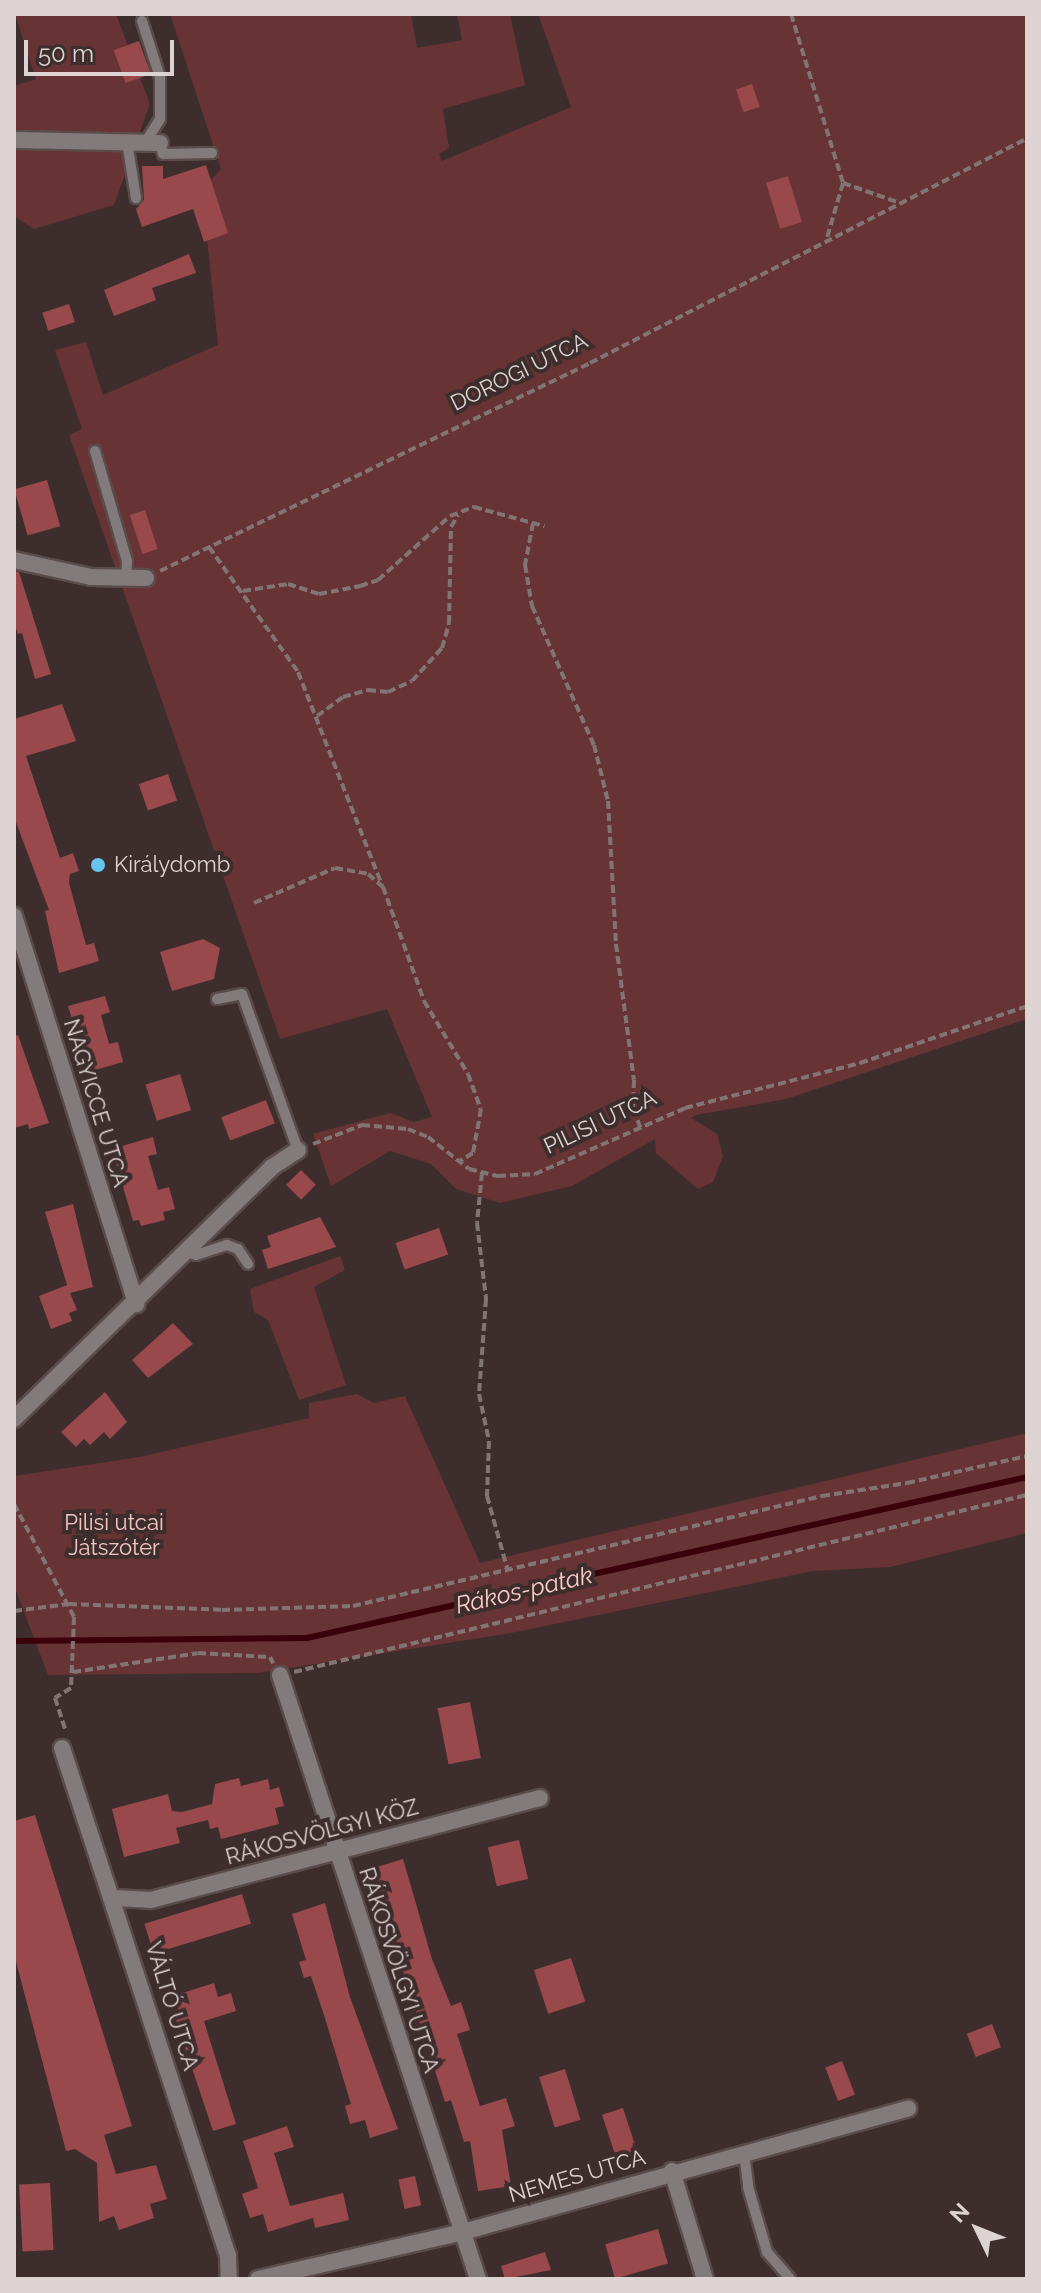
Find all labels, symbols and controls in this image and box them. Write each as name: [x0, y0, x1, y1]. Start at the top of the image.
scale bar: [28, 24, 178, 74]
text: 50 m: [38, 39, 94, 68]
street label: DOROGI UTCA: [446, 327, 592, 417]
place label: Királydomb: [114, 852, 230, 878]
marker: Királydomb: [89, 856, 107, 874]
street label: NAGYICCE UTCA: [58, 1016, 134, 1190]
street label: PILISI UTCA: [540, 1084, 660, 1160]
park label: Pilisi utcai Játszótér: [64, 1509, 164, 1560]
water label: Rákos-patak: [453, 1560, 595, 1620]
street label: RÁKOSVÖLGYI KÖZ: [223, 1794, 421, 1870]
street label: RÁKOSVÖLGYI UTCA: [353, 1864, 445, 2076]
street label: VÁLTÓ UTCA: [140, 1938, 204, 2074]
street label: NEMES UTCA: [506, 2144, 648, 2208]
north arrow: [937, 2189, 1017, 2269]
text: N: [944, 2198, 975, 2228]

